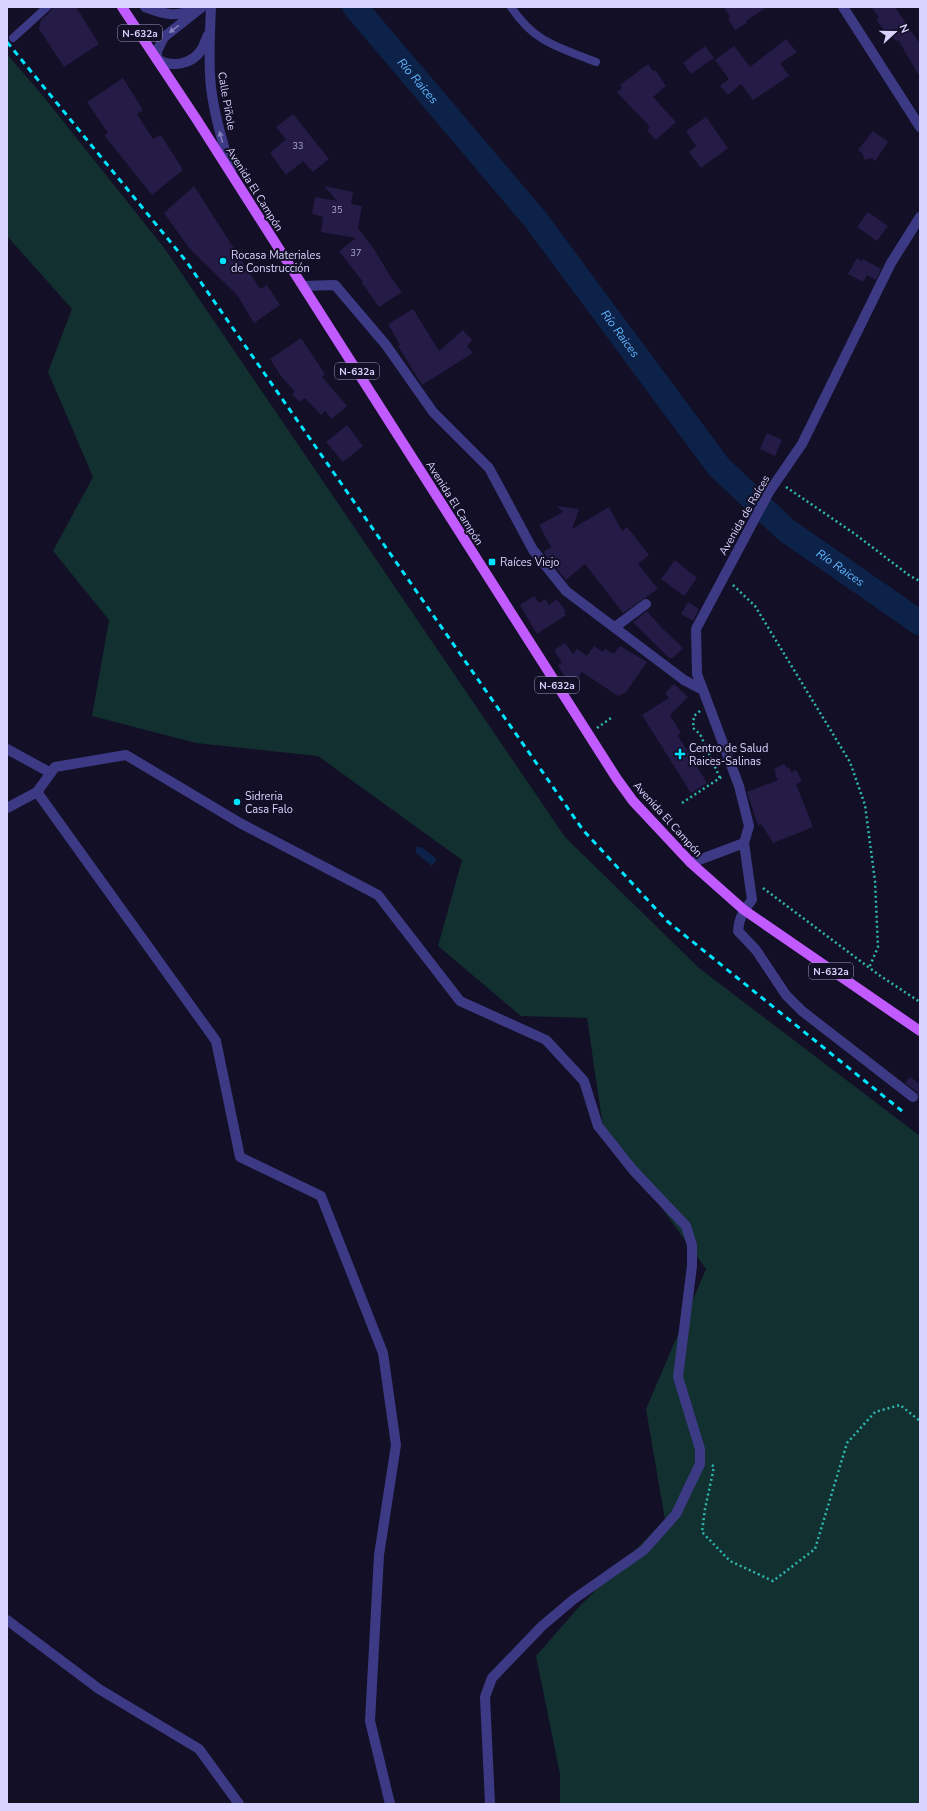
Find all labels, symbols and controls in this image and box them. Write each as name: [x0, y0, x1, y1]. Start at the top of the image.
north arrow: [875, 12, 915, 52]
text: N: [895, 22, 912, 35]
road number: N-632a: [118, 25, 162, 41]
one-way arrow: [168, 25, 179, 33]
water label: Río Raices: [394, 55, 442, 107]
street label: Calle Piñole: [214, 71, 239, 132]
one-way arrow: [218, 130, 224, 142]
house number: 33: [293, 140, 303, 152]
street label: Avenida El Campón: [223, 144, 287, 234]
house number: 35: [332, 204, 342, 216]
house number: 37: [351, 247, 361, 259]
place label: Rocasa Materiales de Construcción: [231, 248, 321, 276]
marker: Rocasa Materiales de Construcción: [218, 256, 228, 266]
water label: Río Raices: [597, 307, 643, 361]
road number: N-632a: [335, 363, 379, 379]
street label: Avenida El Campón: [423, 458, 487, 548]
street label: Avenida de Raíces: [715, 473, 773, 558]
water label: Río Raices: [813, 545, 868, 590]
place label: Raíces Viejo: [500, 555, 559, 570]
marker: Raíces Viejo: [487, 557, 497, 567]
road number: N-632a: [535, 677, 579, 693]
place label: Centro de Salud Raices-Salinas: [689, 741, 768, 769]
marker: Centro de Salud Raices-Salinas: [674, 748, 686, 760]
street label: Avenida El Campón: [630, 778, 706, 860]
place label: Sidreria Casa Falo: [245, 789, 293, 817]
marker: Sidreria Casa Falo: [232, 797, 242, 807]
road number: N-632a: [809, 963, 853, 979]

